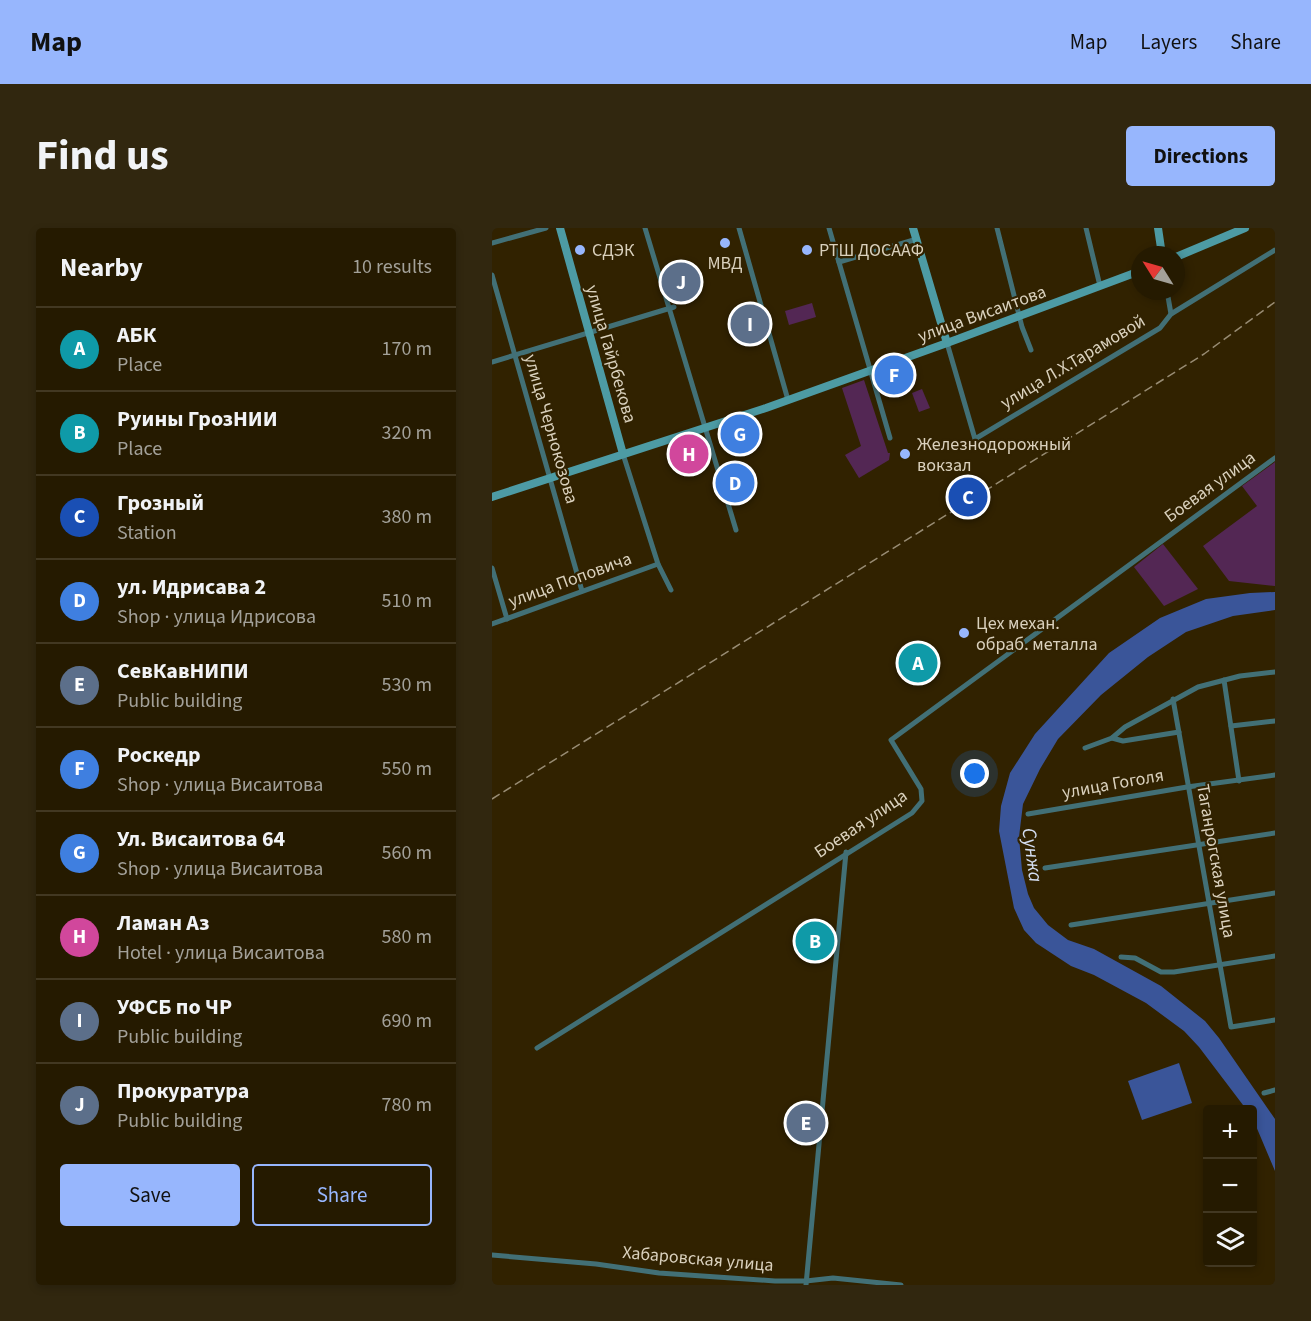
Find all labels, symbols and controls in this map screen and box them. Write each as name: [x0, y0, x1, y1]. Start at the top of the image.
text: Map: [30, 22, 82, 62]
text: Map: [1070, 27, 1107, 57]
text: Layers: [1140, 27, 1197, 57]
text: Share: [1230, 27, 1281, 57]
text: Find us: [36, 126, 169, 186]
button: Directions: [1126, 126, 1275, 186]
marker: МВД: [718, 236, 732, 250]
place label: СДЭК: [592, 238, 635, 263]
place label: РТШ ДОСААФ: [819, 238, 924, 263]
marker: СДЭК: [573, 243, 587, 257]
marker: РТШ ДОСААФ: [800, 243, 814, 257]
north arrow: [1131, 246, 1185, 300]
text: Nearby: [60, 249, 143, 286]
place label: МВД: [707, 251, 743, 276]
text: 10 results: [352, 253, 432, 281]
pin: J: [662, 260, 700, 304]
street label: улица Висаитова: [914, 279, 1050, 349]
street label: улица Гайрбекова: [579, 282, 643, 426]
pin: I: [730, 302, 770, 346]
street label: улица Л.Х.Тарамовой: [996, 309, 1150, 415]
text: АБК: [117, 319, 156, 351]
text: A: [74, 335, 85, 363]
text: 170 m: [382, 335, 432, 363]
text: Place: [117, 351, 162, 379]
street label: улица Чернокозова: [518, 351, 584, 507]
pin: F: [874, 352, 914, 398]
text: Руины ГрозНИИ: [117, 403, 278, 435]
pin: G: [720, 412, 760, 456]
text: B: [73, 419, 86, 447]
text: 320 m: [382, 419, 432, 447]
pin: H: [670, 432, 708, 476]
place label: Железнодорожный вокзал: [917, 432, 1071, 478]
text: Place: [117, 435, 162, 463]
street label: Боевая улица: [1159, 445, 1261, 529]
marker: Железнодорожный вокзал: [898, 447, 912, 461]
pin: D: [716, 460, 754, 506]
pin: C: [948, 474, 988, 520]
text: Грозный: [117, 487, 204, 519]
text: C: [74, 503, 85, 531]
text: 380 m: [382, 503, 432, 531]
text: Station: [117, 519, 177, 547]
street label: улица Поповича: [505, 546, 635, 614]
text: ул. Идрисава 2: [117, 571, 266, 603]
text: D: [73, 587, 86, 615]
text: 510 m: [382, 587, 432, 615]
text: Shop · улица Идрисова: [117, 603, 316, 631]
place label: Цех механ. обраб. металла: [976, 611, 1098, 657]
marker: Цех механ. обраб. металла: [957, 626, 971, 640]
pin: A: [898, 640, 938, 686]
text: СевКавНИПИ: [117, 655, 249, 687]
text: E: [74, 671, 85, 699]
text: 530 m: [382, 671, 432, 699]
text: Public building: [117, 687, 242, 715]
text: Роскедр: [117, 739, 201, 771]
text: F: [74, 755, 85, 783]
text: 550 m: [382, 755, 432, 783]
your location: [960, 759, 989, 788]
street label: улица Гоголя: [1060, 763, 1166, 805]
text: Shop · улица Висаитова: [117, 771, 323, 799]
street label: Таганрогская улица: [1190, 782, 1242, 940]
street label: Боевая улица: [809, 784, 913, 864]
text: Ул. Висаитова 64: [117, 823, 285, 855]
water label: Сунжа: [1014, 826, 1050, 884]
text: G: [73, 839, 86, 867]
text: 560 m: [382, 839, 432, 867]
text: Shop · улица Висаитова: [117, 855, 323, 883]
text: Ламан Аз: [117, 907, 210, 939]
pin: B: [796, 918, 834, 964]
text: H: [73, 923, 86, 951]
text: 580 m: [382, 923, 432, 951]
text: Hotel · улица Висаитова: [117, 939, 325, 967]
text: УФСБ по ЧР: [117, 991, 232, 1023]
text: I: [76, 1007, 83, 1035]
text: 690 m: [382, 1007, 432, 1035]
text: Public building: [117, 1023, 242, 1051]
text: Прокуратура: [117, 1075, 249, 1107]
text: J: [74, 1091, 85, 1119]
text: 780 m: [382, 1091, 432, 1119]
pin: E: [786, 1100, 826, 1146]
map controls: [1203, 1105, 1257, 1267]
button: +: [1203, 1105, 1257, 1159]
text: Public building: [117, 1107, 242, 1135]
button: −: [1203, 1159, 1257, 1213]
button: Save: [60, 1164, 240, 1226]
button: Share: [252, 1164, 432, 1226]
button: layers: [1203, 1213, 1257, 1267]
street label: Хабаровская улица: [621, 1240, 775, 1278]

